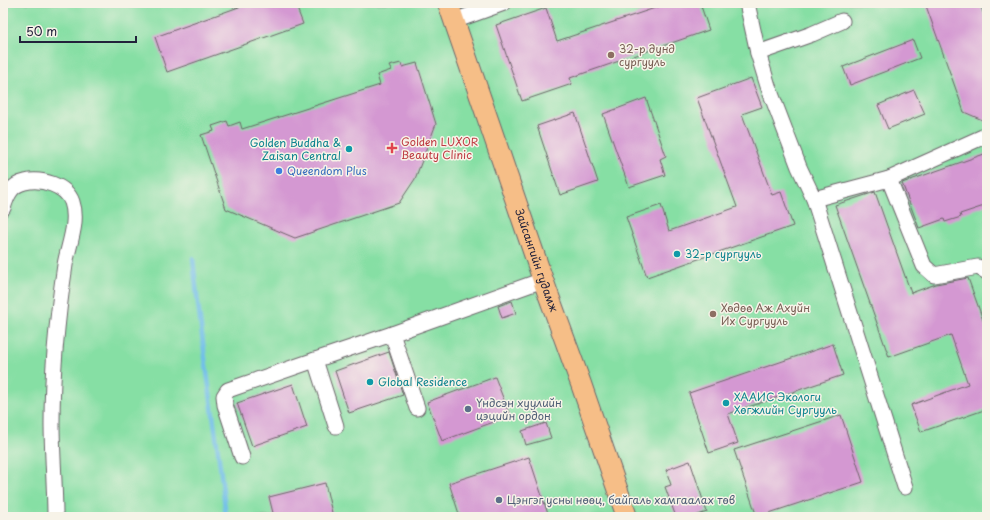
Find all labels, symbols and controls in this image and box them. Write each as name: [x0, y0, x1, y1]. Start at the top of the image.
scale bar: [20, 18, 136, 44]
text: 50 m: [26, 22, 57, 40]
place label: 32-р дунд сургууль: [619, 40, 675, 70]
marker: 32-р дунд сургууль: [606, 50, 616, 60]
place label: Golden LUXOR Beauty Clinic: [401, 133, 478, 163]
place label: Golden Buddha & Zaisan Central: [250, 134, 341, 164]
marker: Golden LUXOR Beauty Clinic: [386, 142, 398, 154]
marker: Golden Buddha & Zaisan Central: [344, 144, 354, 154]
place label: Queendom Plus: [287, 162, 367, 179]
marker: Queendom Plus: [274, 166, 284, 176]
street label: Зайсангийн гудамж: [511, 206, 563, 314]
place label: 32-р сургууль: [685, 245, 762, 262]
marker: 32-р сургууль: [672, 249, 682, 259]
place label: Хөдөө Аж Ахуйн Их Сургууль: [721, 299, 810, 329]
marker: Хөдөө Аж Ахуйн Их Сургууль: [708, 309, 718, 319]
place label: Global Residence: [378, 373, 467, 390]
marker: Global Residence: [365, 377, 375, 387]
place label: ХААИС Экологи Хөгжлийн Сургууль: [734, 388, 837, 418]
place label: Үндсэн хуулийн цэцийн ордон: [476, 394, 562, 424]
marker: ХААИС Экологи Хөгжлийн Сургууль: [721, 398, 731, 408]
marker: Үндсэн хуулийн цэцийн ордон: [463, 404, 473, 414]
place label: Цэнгэг усны нөөц, байгаль хамгаалах төв: [507, 491, 735, 508]
marker: Цэнгэг усны нөөц, байгаль хамгаалах төв: [494, 495, 504, 505]

